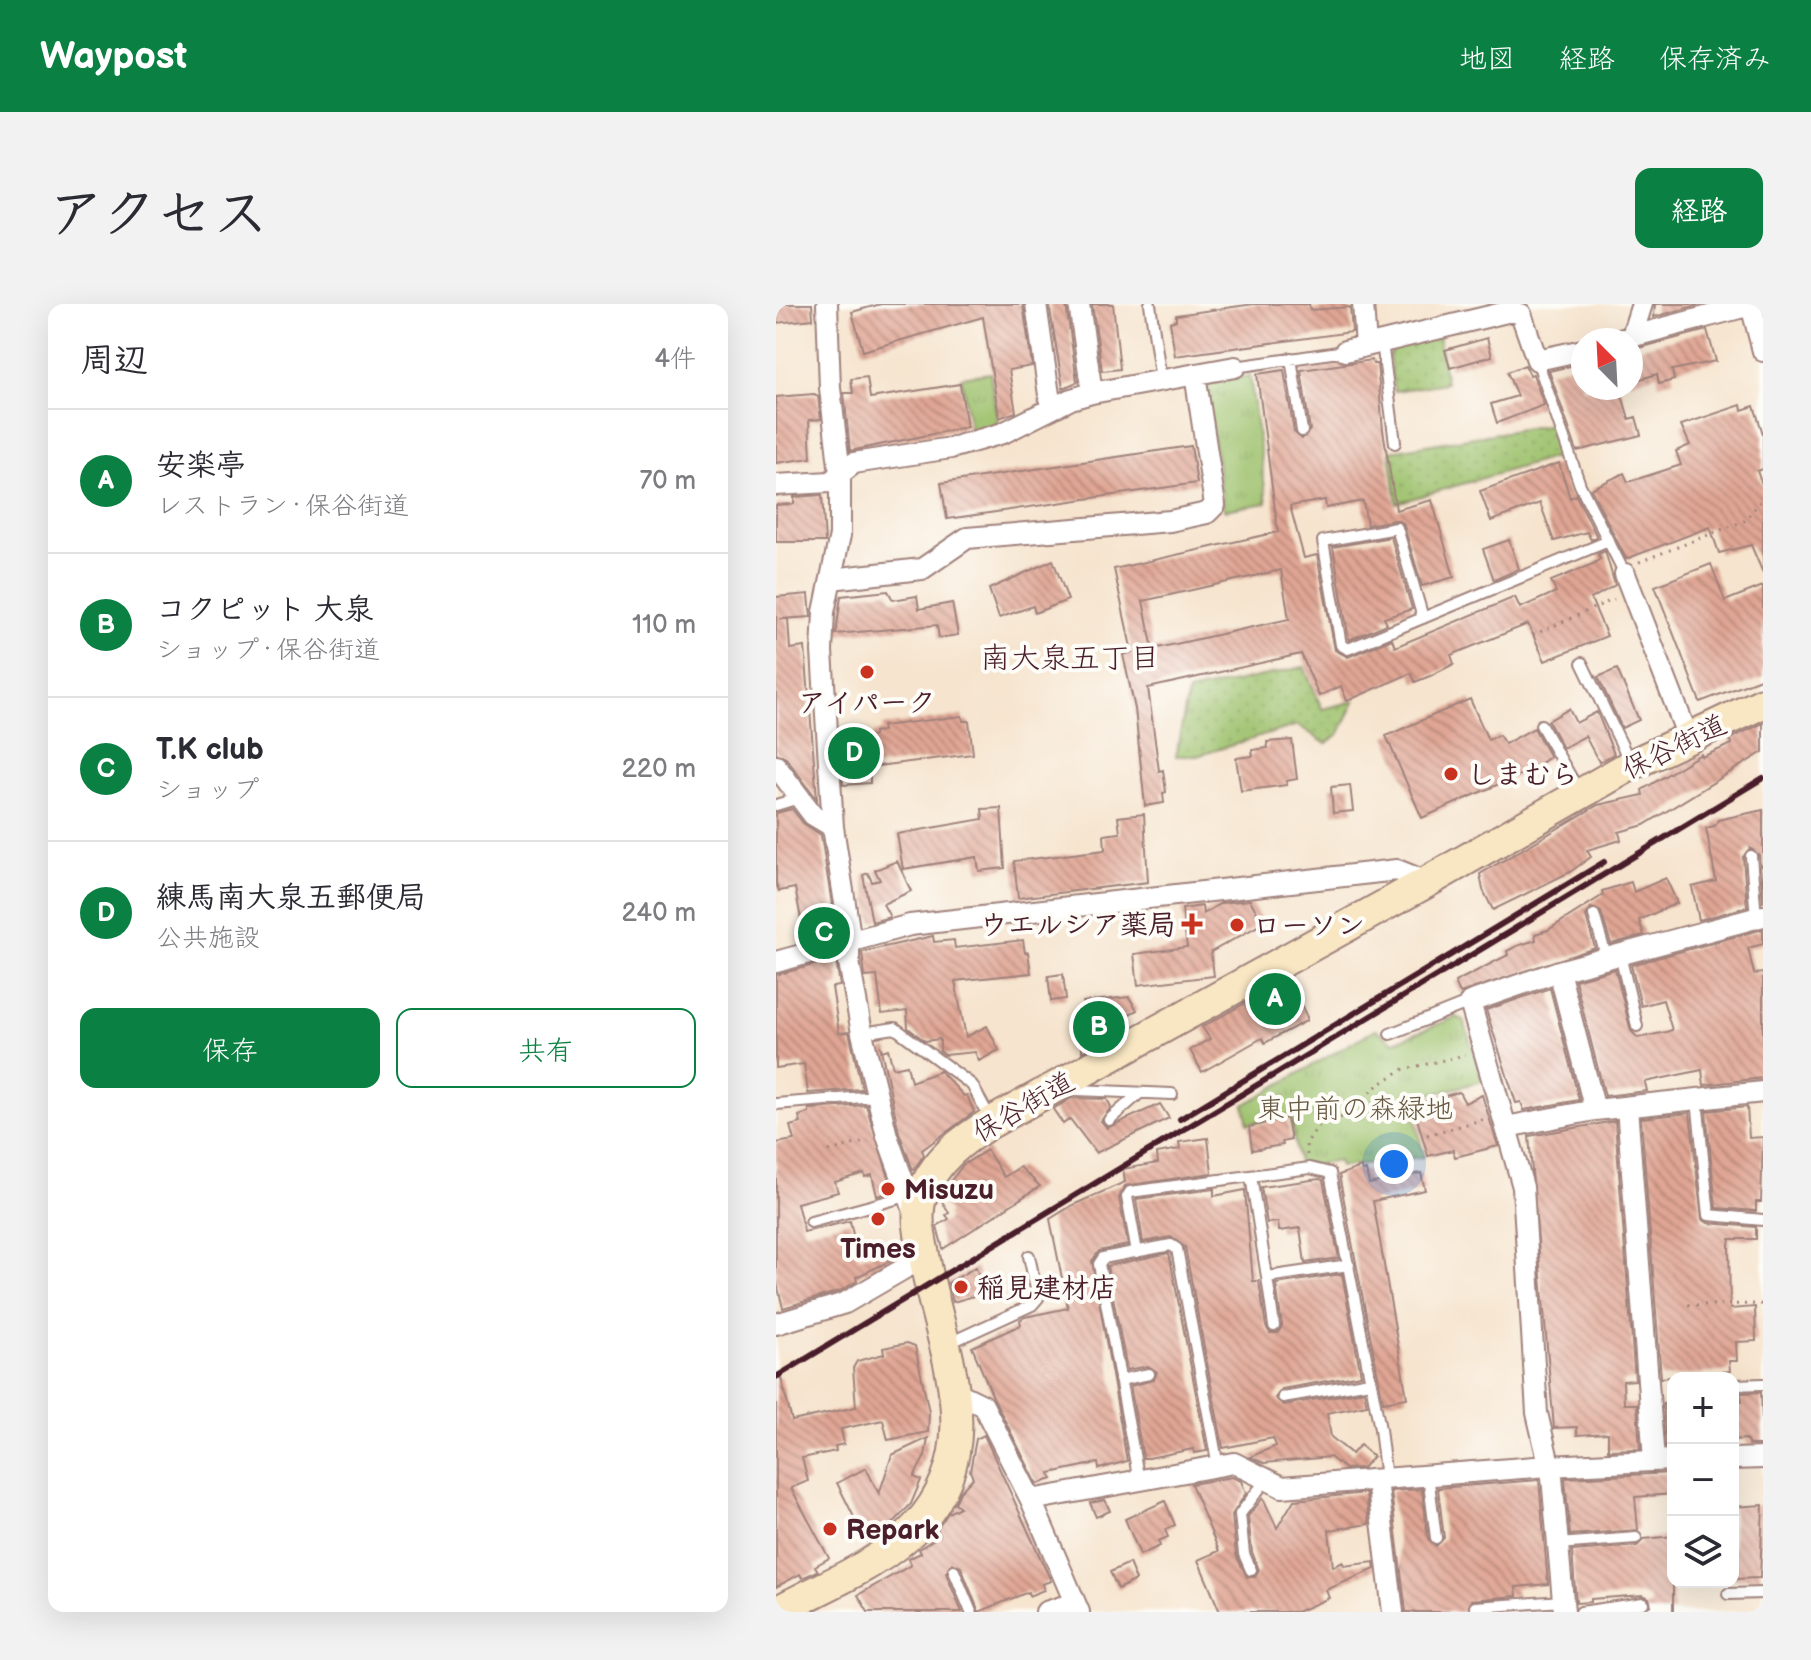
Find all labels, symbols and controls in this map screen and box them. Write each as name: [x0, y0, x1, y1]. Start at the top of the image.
text: Waypost: [40, 34, 187, 79]
text: 地図: [1459, 43, 1515, 76]
text: 経路: [1559, 43, 1615, 76]
text: 保存済み: [1659, 43, 1771, 76]
button: 経路: [1635, 168, 1763, 248]
text: アクセス: [48, 182, 269, 249]
north arrow: [1571, 328, 1643, 400]
text: 周辺: [80, 340, 148, 381]
text: 4件: [654, 344, 696, 375]
text: 安楽亭: [156, 448, 246, 484]
text: A: [98, 466, 114, 497]
text: 70 m: [639, 466, 696, 497]
text: レストラン · 保谷街道: [156, 491, 409, 522]
text: コクピット 大泉: [156, 592, 374, 628]
text: B: [97, 610, 115, 641]
text: 110 m: [632, 610, 696, 641]
text: ショップ · 保谷街道: [156, 635, 380, 666]
district label: 南大泉五丁目: [980, 641, 1160, 677]
marker: アイパーク: [858, 663, 876, 681]
place label: アイパーク: [798, 687, 936, 720]
street label: 保谷街道: [1617, 708, 1732, 787]
pin: D: [828, 723, 880, 783]
text: T.K club: [156, 732, 264, 768]
text: C: [97, 754, 115, 785]
text: 220 m: [622, 754, 696, 785]
place label: しまむら: [1467, 759, 1579, 792]
marker: しまむら: [1442, 765, 1460, 783]
text: ショップ: [156, 775, 259, 806]
text: 練馬南大泉五郵便局: [156, 880, 426, 916]
text: D: [97, 898, 115, 929]
text: 240 m: [621, 898, 696, 929]
pin: C: [798, 903, 850, 963]
place label: ウエルシア薬局: [979, 909, 1176, 942]
place label: ローソン: [1253, 910, 1365, 943]
marker: ウエルシア薬局: [1183, 915, 1201, 933]
marker: ローソン: [1228, 916, 1246, 934]
text: 公共施設: [156, 923, 260, 954]
pin: A: [1249, 969, 1301, 1029]
pin: B: [1073, 997, 1125, 1057]
button: 保存: [80, 1008, 380, 1088]
button: 共有: [396, 1008, 696, 1088]
street label: 保谷街道: [967, 1065, 1081, 1150]
park label: 東中前の森緑地: [1257, 1093, 1453, 1126]
your location: [1374, 1144, 1414, 1184]
place label: Misuzu: [904, 1174, 994, 1207]
marker: Misuzu: [879, 1180, 897, 1198]
marker: Times: [869, 1210, 887, 1228]
place label: Times: [840, 1233, 916, 1266]
place label: 稲見建材店: [977, 1272, 1117, 1305]
marker: 稲見建材店: [952, 1278, 970, 1296]
map controls: [1667, 1372, 1739, 1588]
button: +: [1667, 1372, 1739, 1444]
button: −: [1667, 1444, 1739, 1516]
place label: Repark: [846, 1514, 940, 1547]
button: layers: [1667, 1516, 1739, 1588]
marker: Repark: [821, 1520, 839, 1538]

